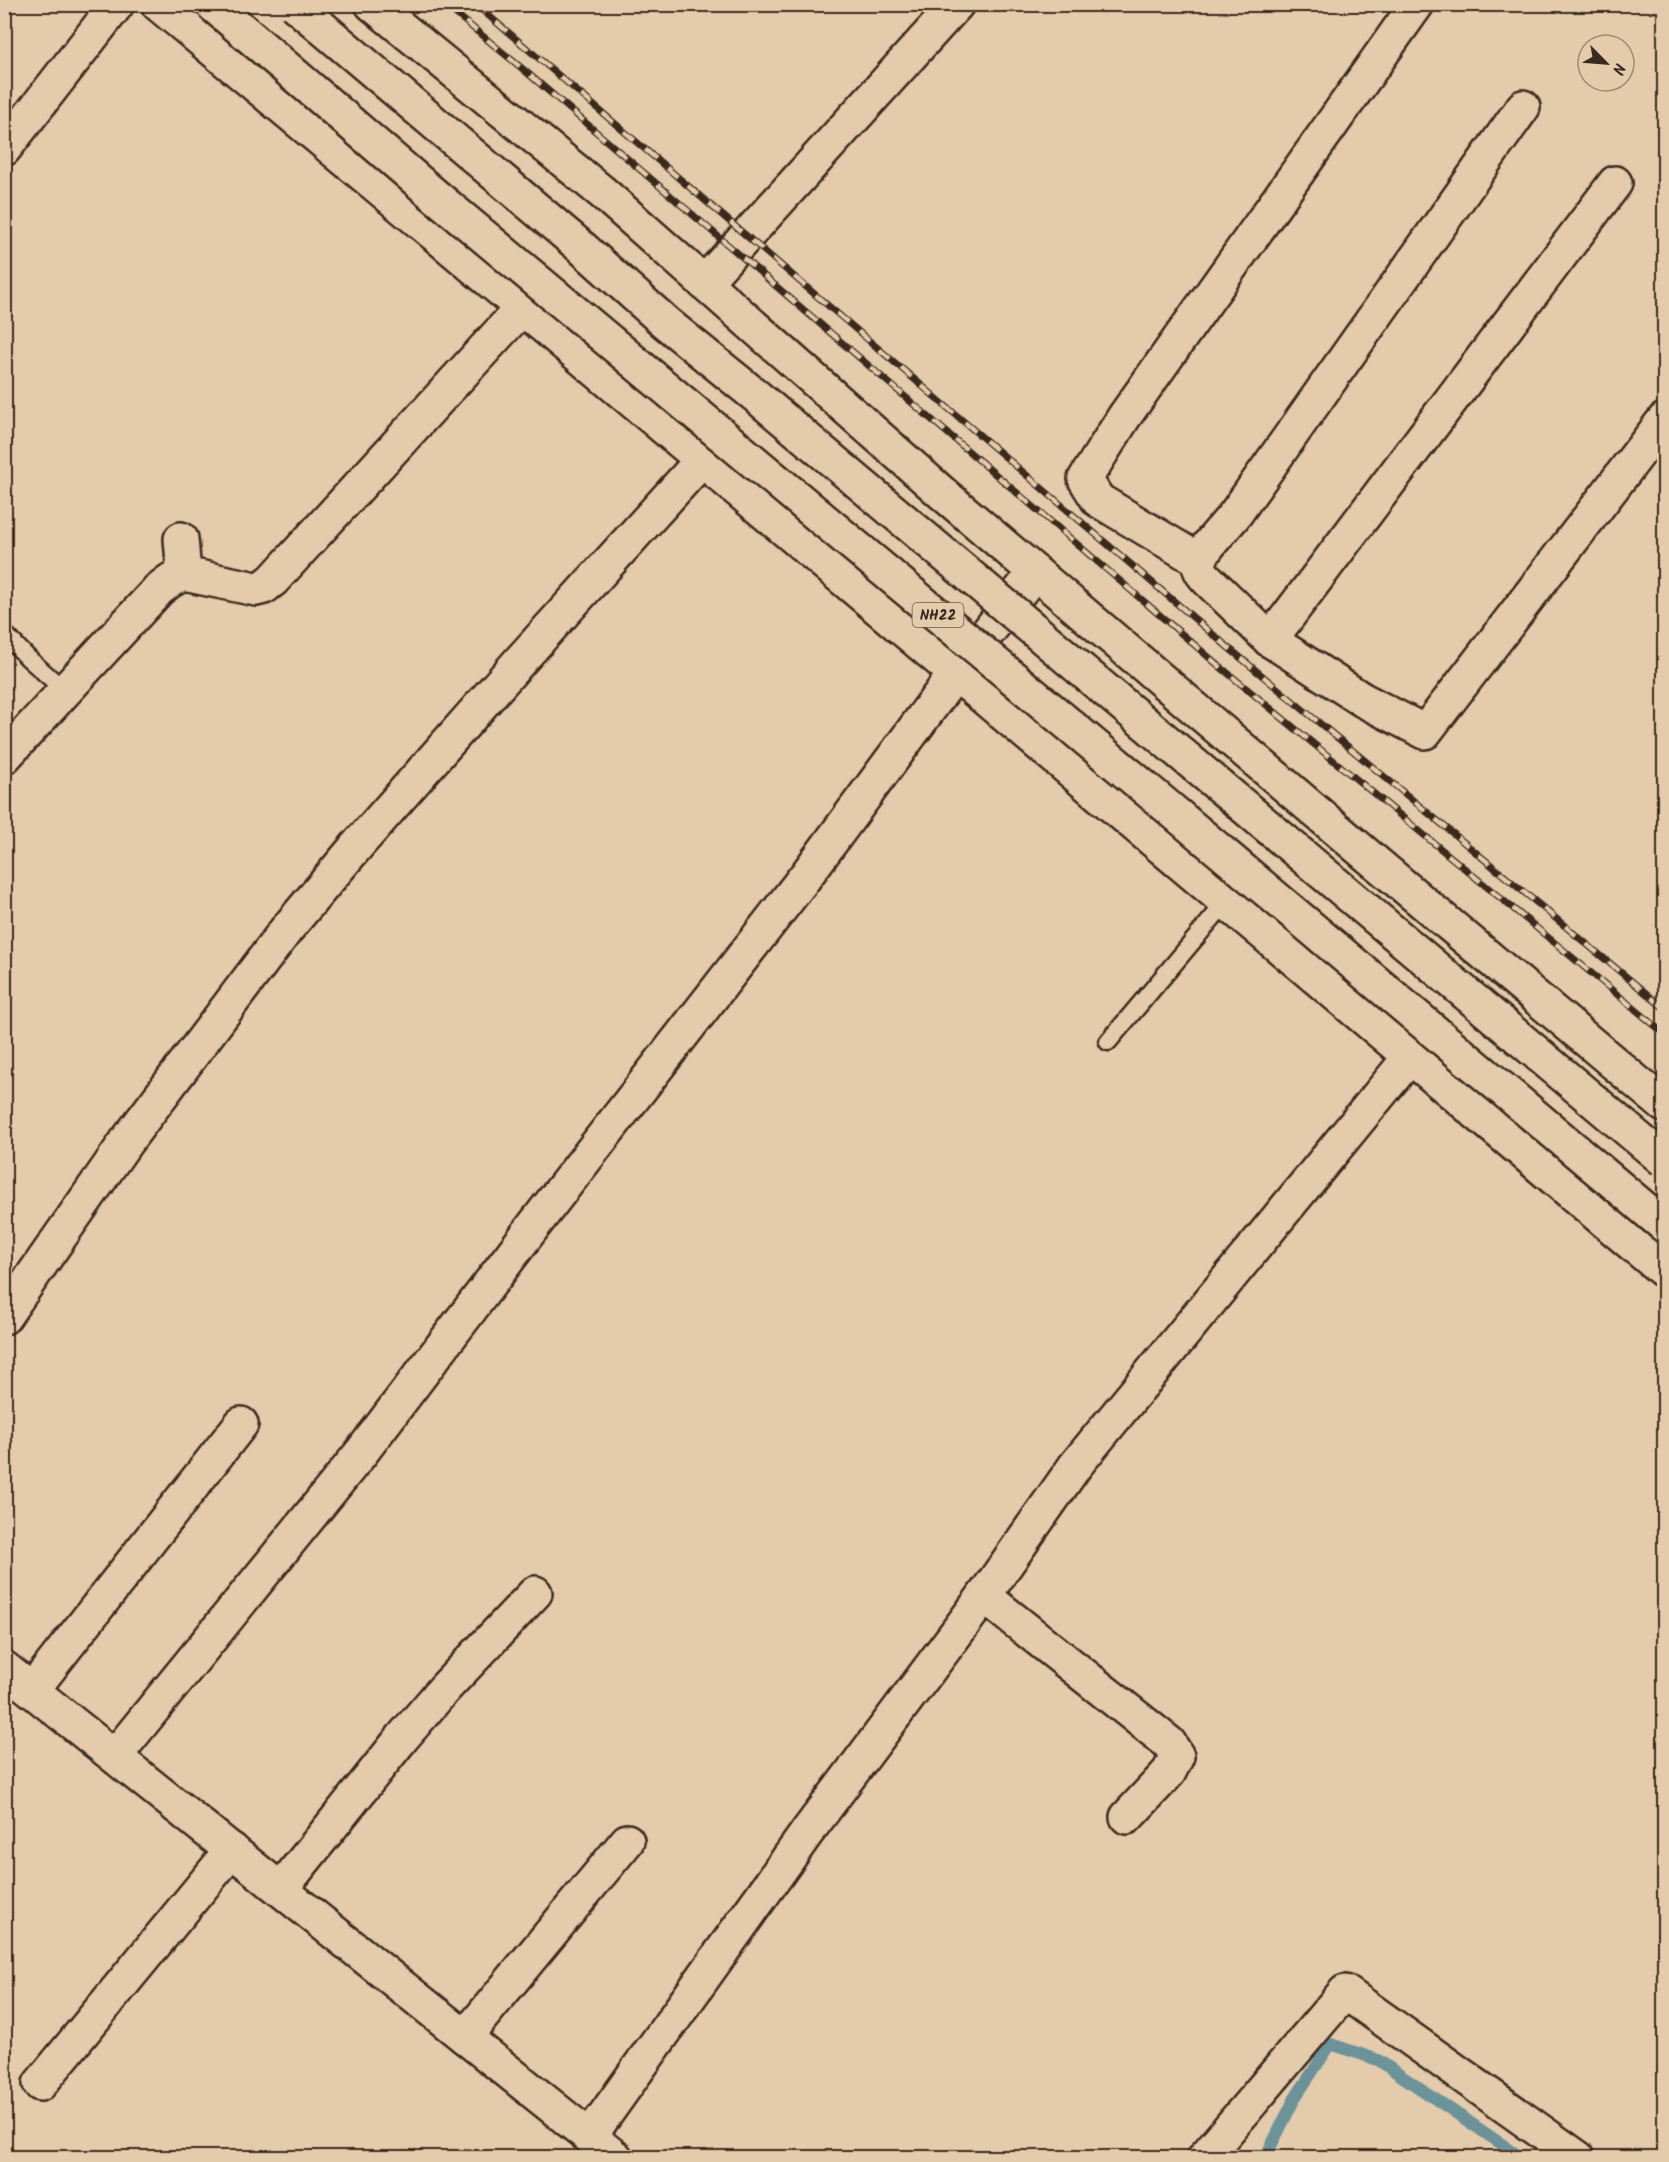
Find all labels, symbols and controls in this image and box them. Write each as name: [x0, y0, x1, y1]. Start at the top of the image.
north arrow: [1576, 33, 1636, 93]
text: N: [1605, 59, 1632, 79]
road number: NH22: [912, 603, 964, 627]

